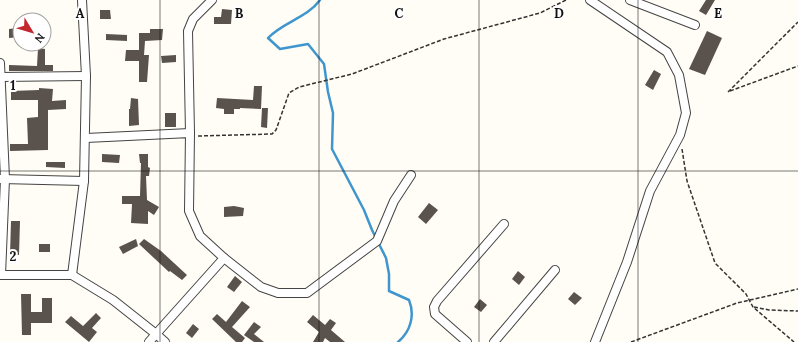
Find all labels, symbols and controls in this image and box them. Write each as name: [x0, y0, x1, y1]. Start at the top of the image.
text: A: [76, 5, 85, 22]
text: B: [235, 5, 244, 22]
text: C: [395, 5, 404, 22]
text: D: [554, 5, 564, 22]
text: E: [714, 5, 722, 22]
north arrow: [12, 12, 52, 52]
text: N: [31, 30, 48, 46]
text: 1: [10, 77, 16, 94]
text: 2: [10, 248, 17, 265]

